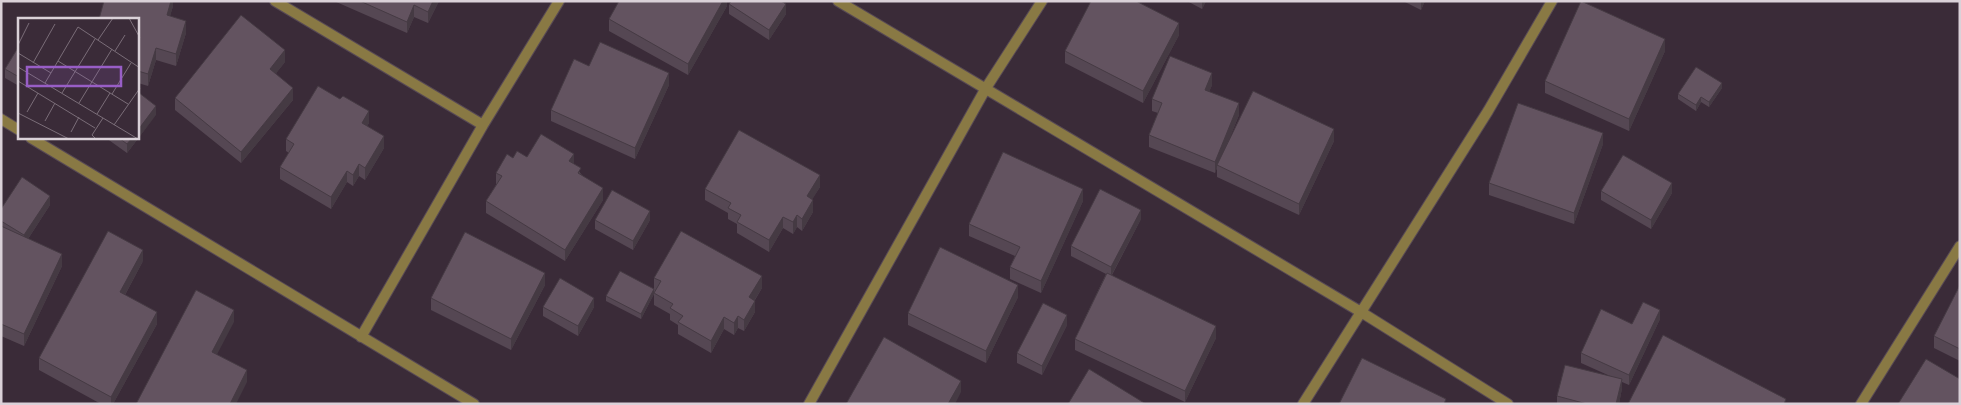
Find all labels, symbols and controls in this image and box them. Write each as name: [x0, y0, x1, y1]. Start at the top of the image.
inset map: [18, 18, 139, 139]

